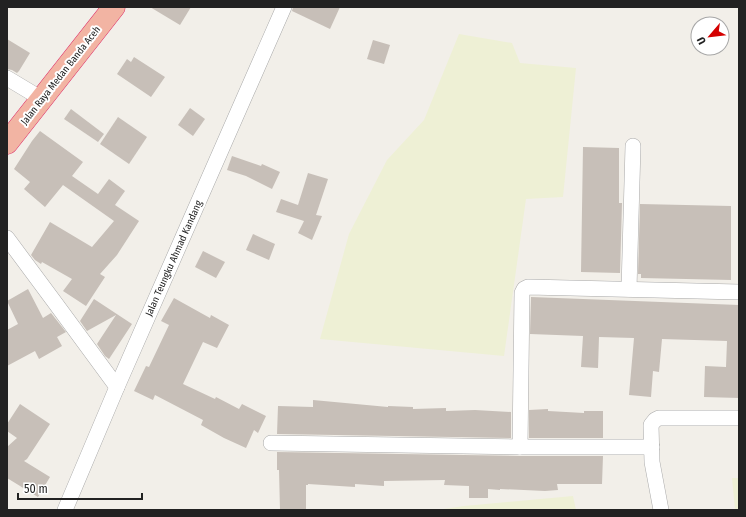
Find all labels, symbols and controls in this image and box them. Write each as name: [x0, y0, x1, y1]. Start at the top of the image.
north arrow: [690, 16, 730, 56]
street label: Jalan Raya Medan Banda Aceh: [18, 24, 103, 127]
text: U: [694, 35, 709, 46]
street label: Jalan Teungku Ahmad Kandang: [143, 198, 205, 318]
scale bar: [18, 475, 142, 501]
text: 50 m: [24, 482, 48, 496]

